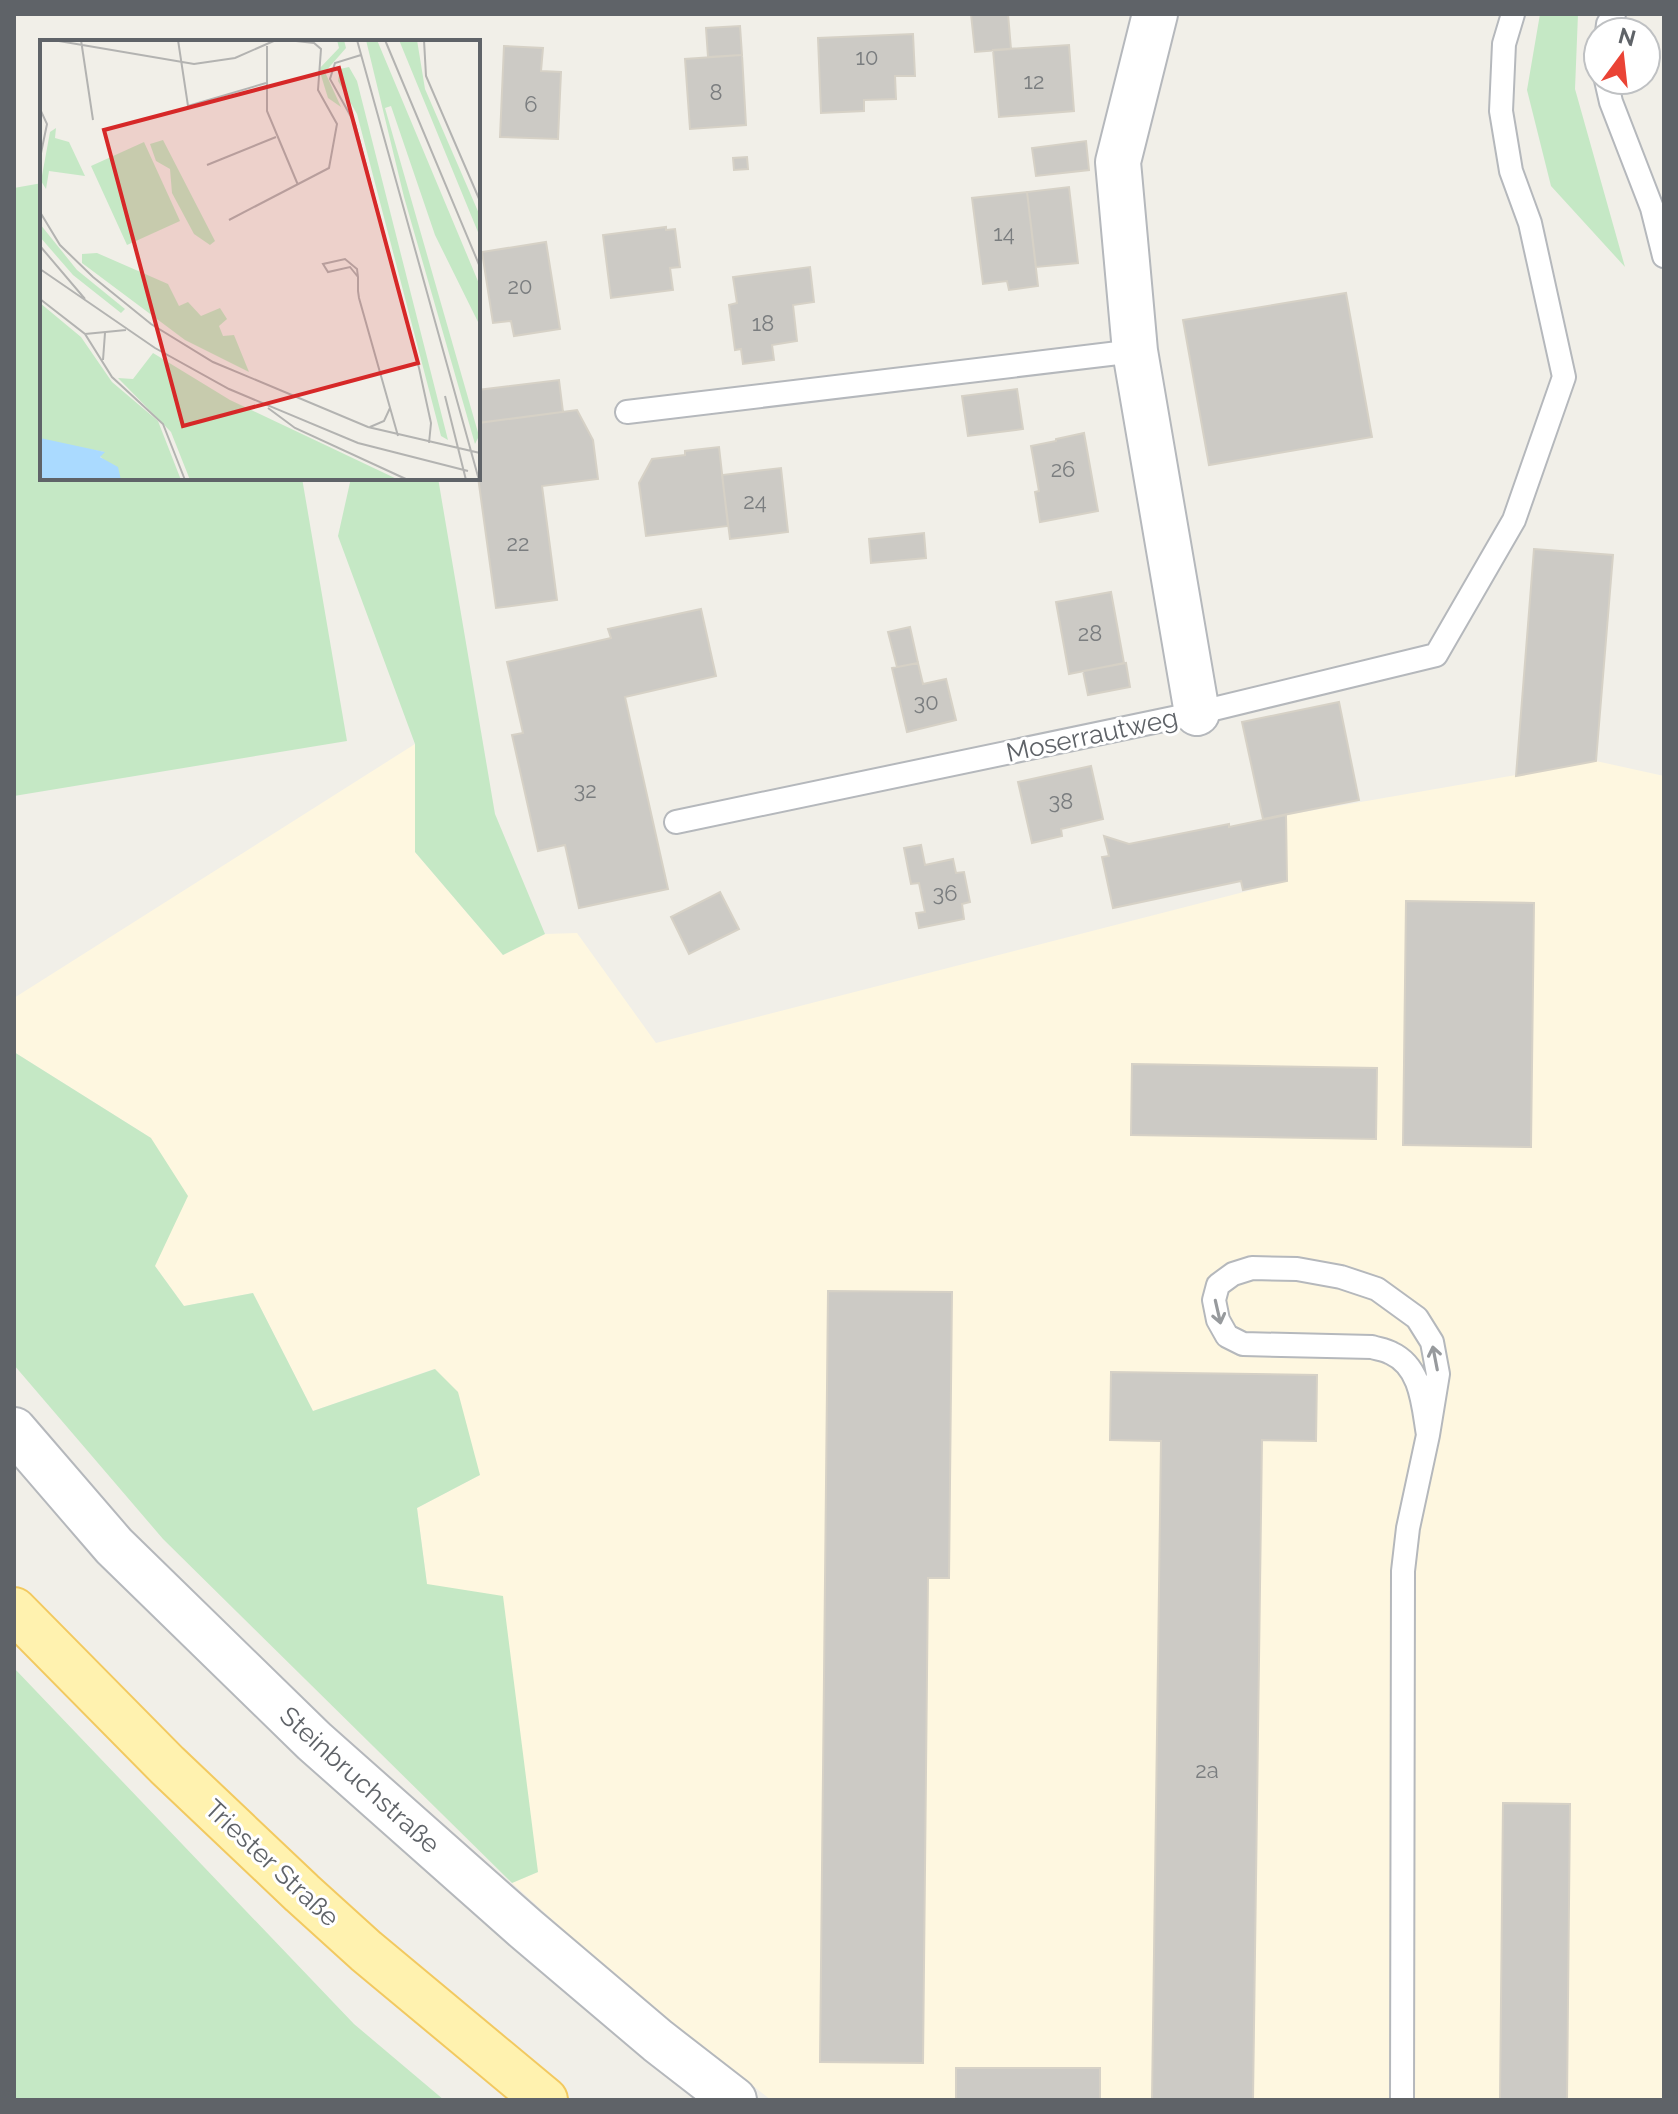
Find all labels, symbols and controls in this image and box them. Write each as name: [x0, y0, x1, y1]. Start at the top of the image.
north arrow: [1582, 16, 1662, 96]
text: N: [1616, 22, 1639, 51]
inset map: [40, 40, 480, 480]
house number: 10: [856, 44, 878, 70]
house number: 12: [1024, 68, 1044, 94]
house number: 8: [709, 79, 723, 105]
house number: 6: [524, 91, 538, 117]
house number: 14: [993, 220, 1015, 246]
house number: 20: [508, 273, 532, 299]
house number: 18: [752, 310, 774, 336]
house number: 26: [1051, 456, 1075, 482]
house number: 24: [743, 488, 767, 514]
house number: 22: [507, 530, 529, 556]
house number: 28: [1078, 620, 1102, 646]
house number: 30: [913, 689, 939, 715]
street label: Moserrautweg: [1004, 702, 1180, 768]
house number: 32: [573, 777, 597, 803]
house number: 38: [1049, 788, 1073, 814]
house number: 36: [932, 880, 958, 906]
one-way arrow: [1211, 1299, 1226, 1324]
one-way arrow: [1426, 1345, 1441, 1371]
street label: Steinbruchstraße: [274, 1701, 446, 1859]
house number: 2a: [1195, 1757, 1219, 1783]
street label: Triester Straße: [199, 1793, 345, 1933]

